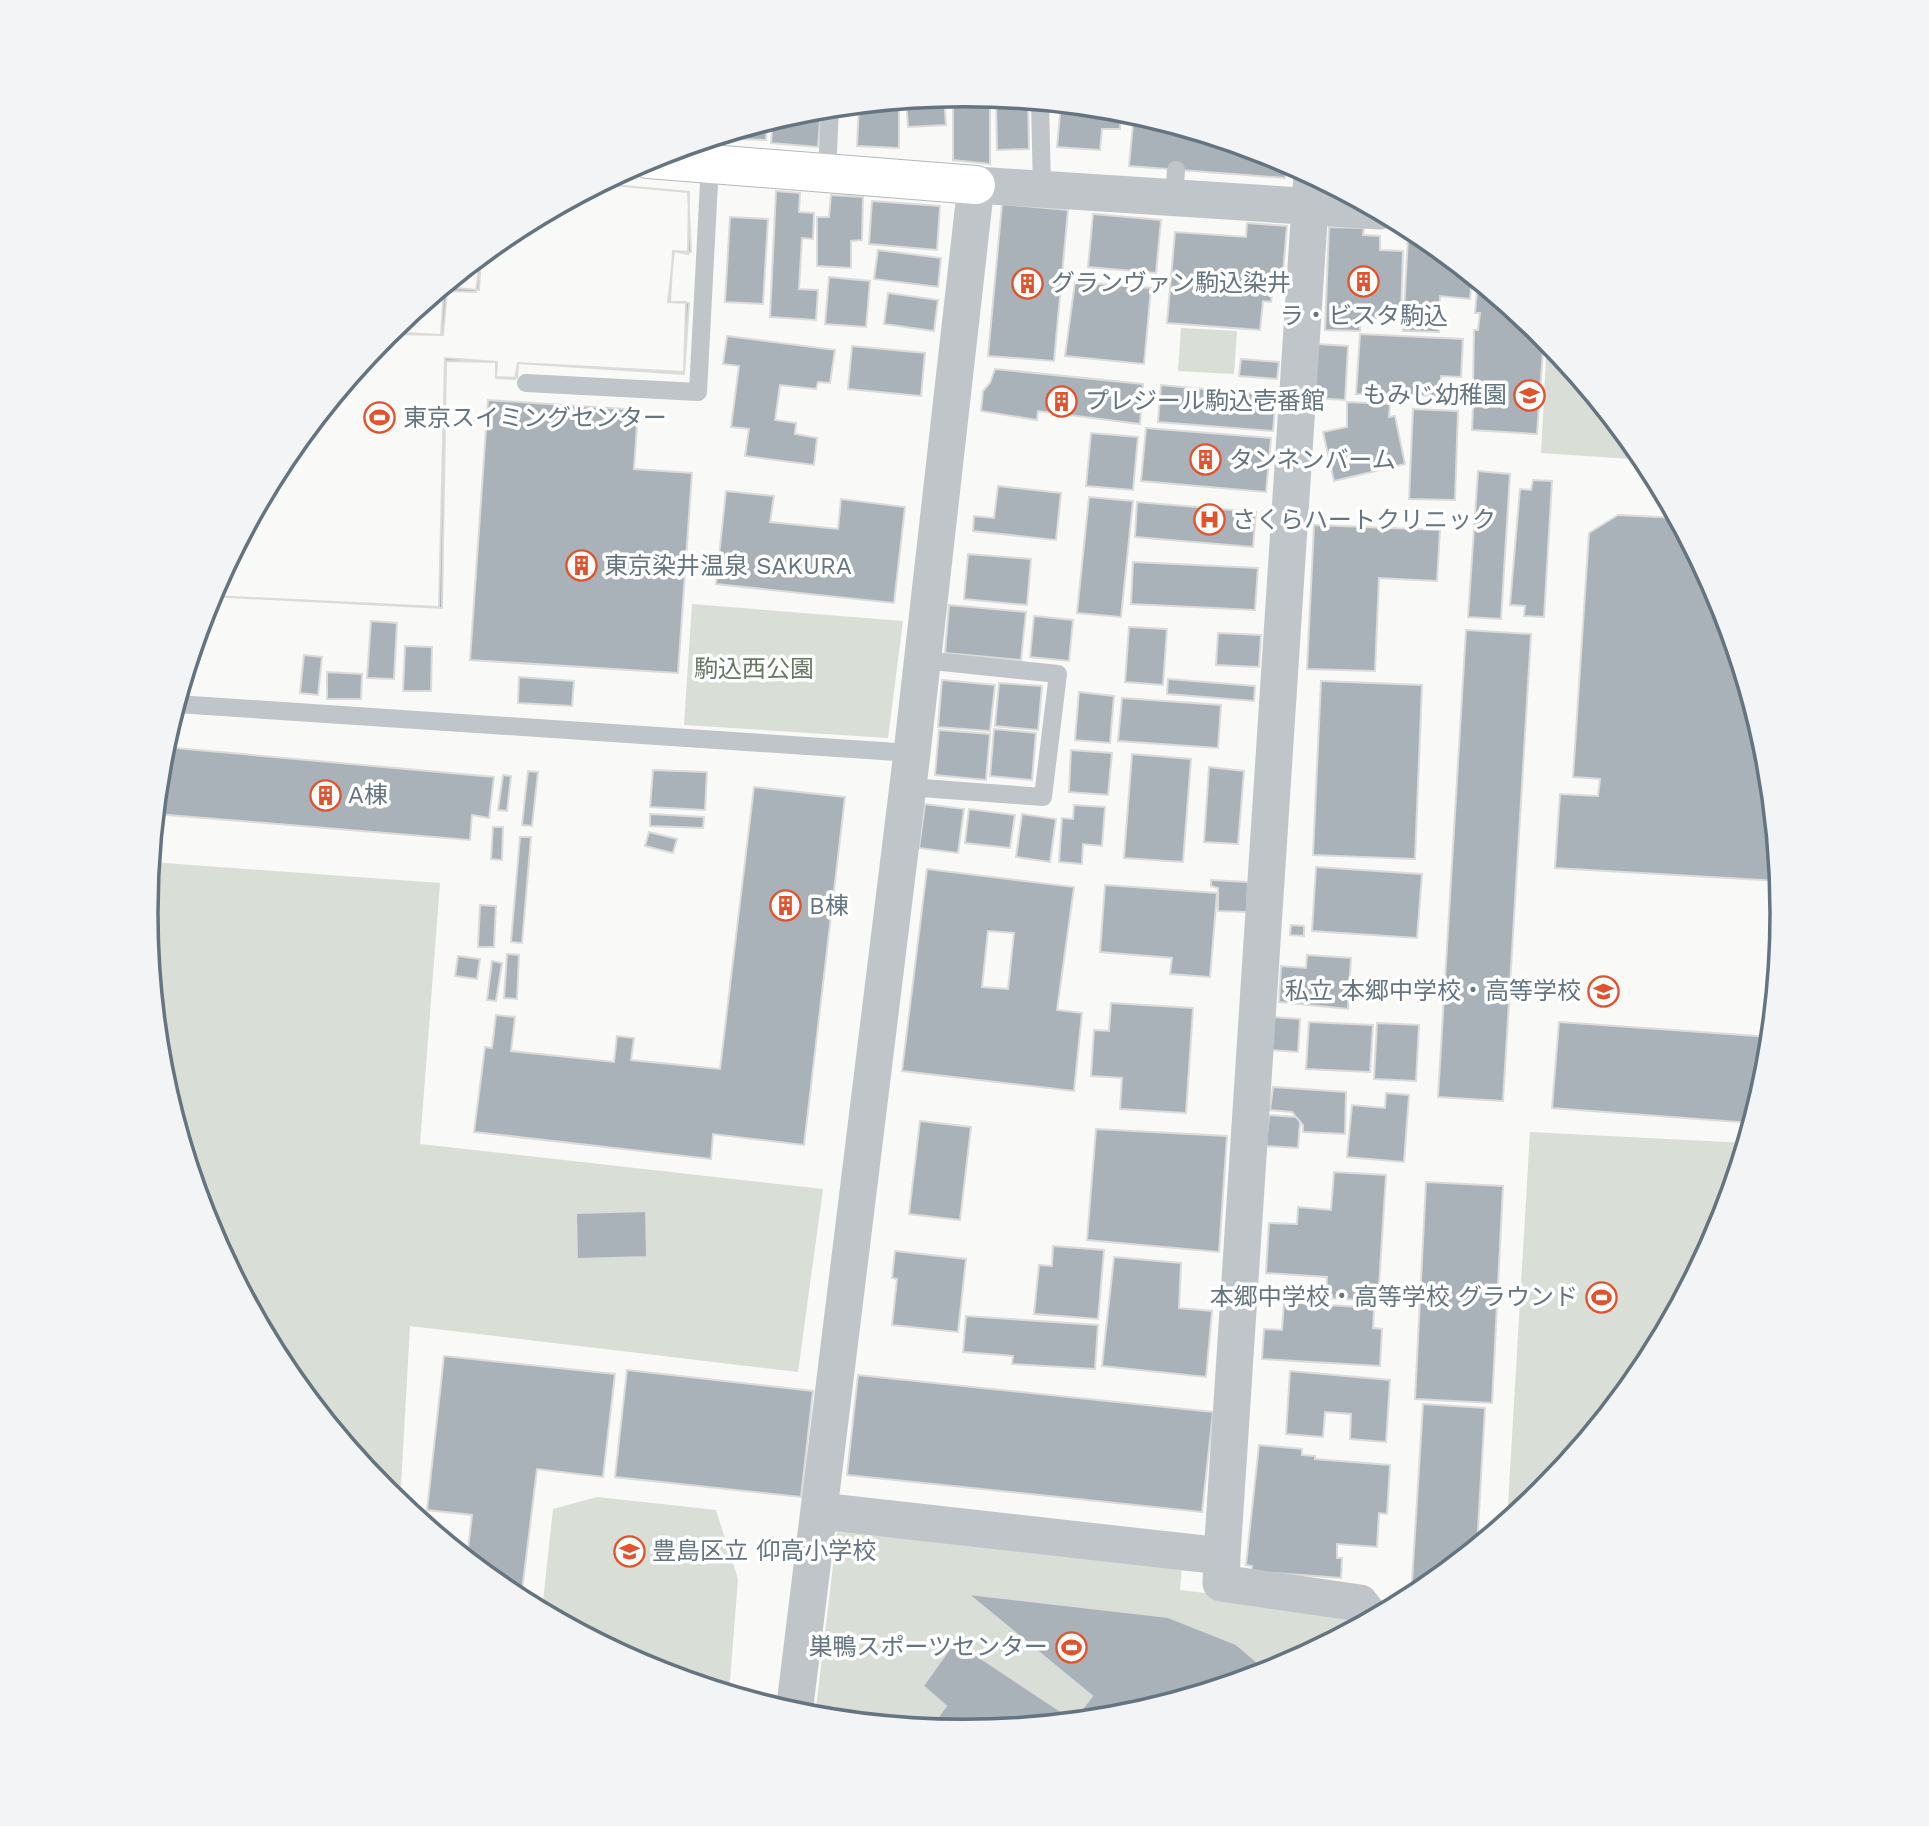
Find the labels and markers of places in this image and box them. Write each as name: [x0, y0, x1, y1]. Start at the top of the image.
building icon: ラ・ビスタ駒込: [1347, 265, 1381, 299]
building icon: グランヴァン駒込染井: [1011, 266, 1045, 300]
place label: グランヴァン駒込染井: [1051, 269, 1291, 297]
place label: ラ・ビスタ駒込: [1280, 302, 1448, 330]
school or university icon: もみじ幼稚園: [1513, 378, 1547, 412]
place label: もみじ幼稚園: [1363, 381, 1507, 409]
building icon: プレジール駒込壱番館: [1045, 384, 1079, 418]
place label: プレジール駒込壱番館: [1085, 387, 1325, 415]
sports icon: 東京スイミングセンター: [363, 401, 397, 435]
place label: 東京スイミングセンター: [403, 404, 667, 432]
building icon: タンネンバーム: [1189, 443, 1223, 477]
place label: タンネンバーム: [1229, 446, 1396, 474]
hospital icon: さくらハートクリニック: [1192, 503, 1226, 537]
place label: さくらハートクリニック: [1232, 506, 1496, 534]
building icon: 東京染井温泉 SAKURA: [564, 549, 598, 583]
place label: 東京染井温泉 SAKURA: [604, 552, 852, 580]
building icon: A棟: [308, 778, 342, 812]
place label: A棟: [348, 781, 388, 809]
building icon: B棟: [769, 889, 803, 923]
place label: B棟: [809, 892, 849, 920]
school or university icon: 私立 本郷中学校・高等学校: [1587, 974, 1621, 1008]
place label: 私立 本郷中学校・高等学校: [1285, 977, 1581, 1005]
sports icon: 本郷中学校・高等学校 グラウンド: [1584, 1280, 1618, 1314]
place label: 本郷中学校・高等学校 グラウンド: [1210, 1283, 1578, 1311]
school or university icon: 豊島区立 仰高小学校: [612, 1534, 646, 1568]
place label: 豊島区立 仰高小学校: [652, 1537, 876, 1565]
sports icon: 巣鴨スポーツセンター: [1054, 1630, 1088, 1664]
place label: 巣鴨スポーツセンター: [808, 1633, 1048, 1661]

